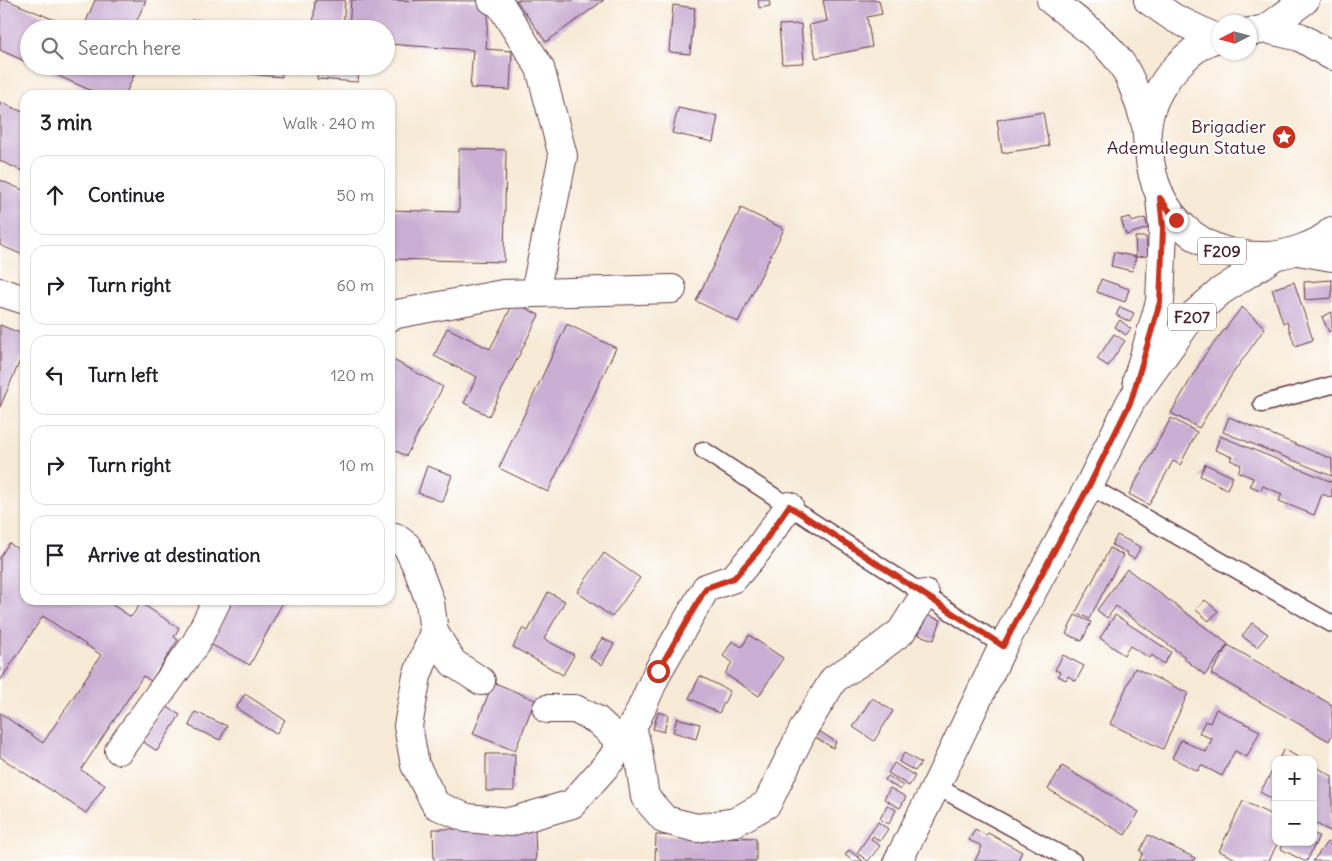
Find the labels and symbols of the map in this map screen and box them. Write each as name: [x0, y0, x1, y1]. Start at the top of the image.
north arrow: [1212, 15, 1257, 60]
place label: Brigadier Ademulegun Statue: [1107, 115, 1267, 159]
place icon: Brigadier Ademulegun Statue: [1271, 124, 1297, 150]
route end: [1165, 209, 1188, 232]
road number: F209: [1198, 238, 1246, 264]
road number: F207: [1168, 304, 1216, 330]
route start: [647, 660, 670, 683]

